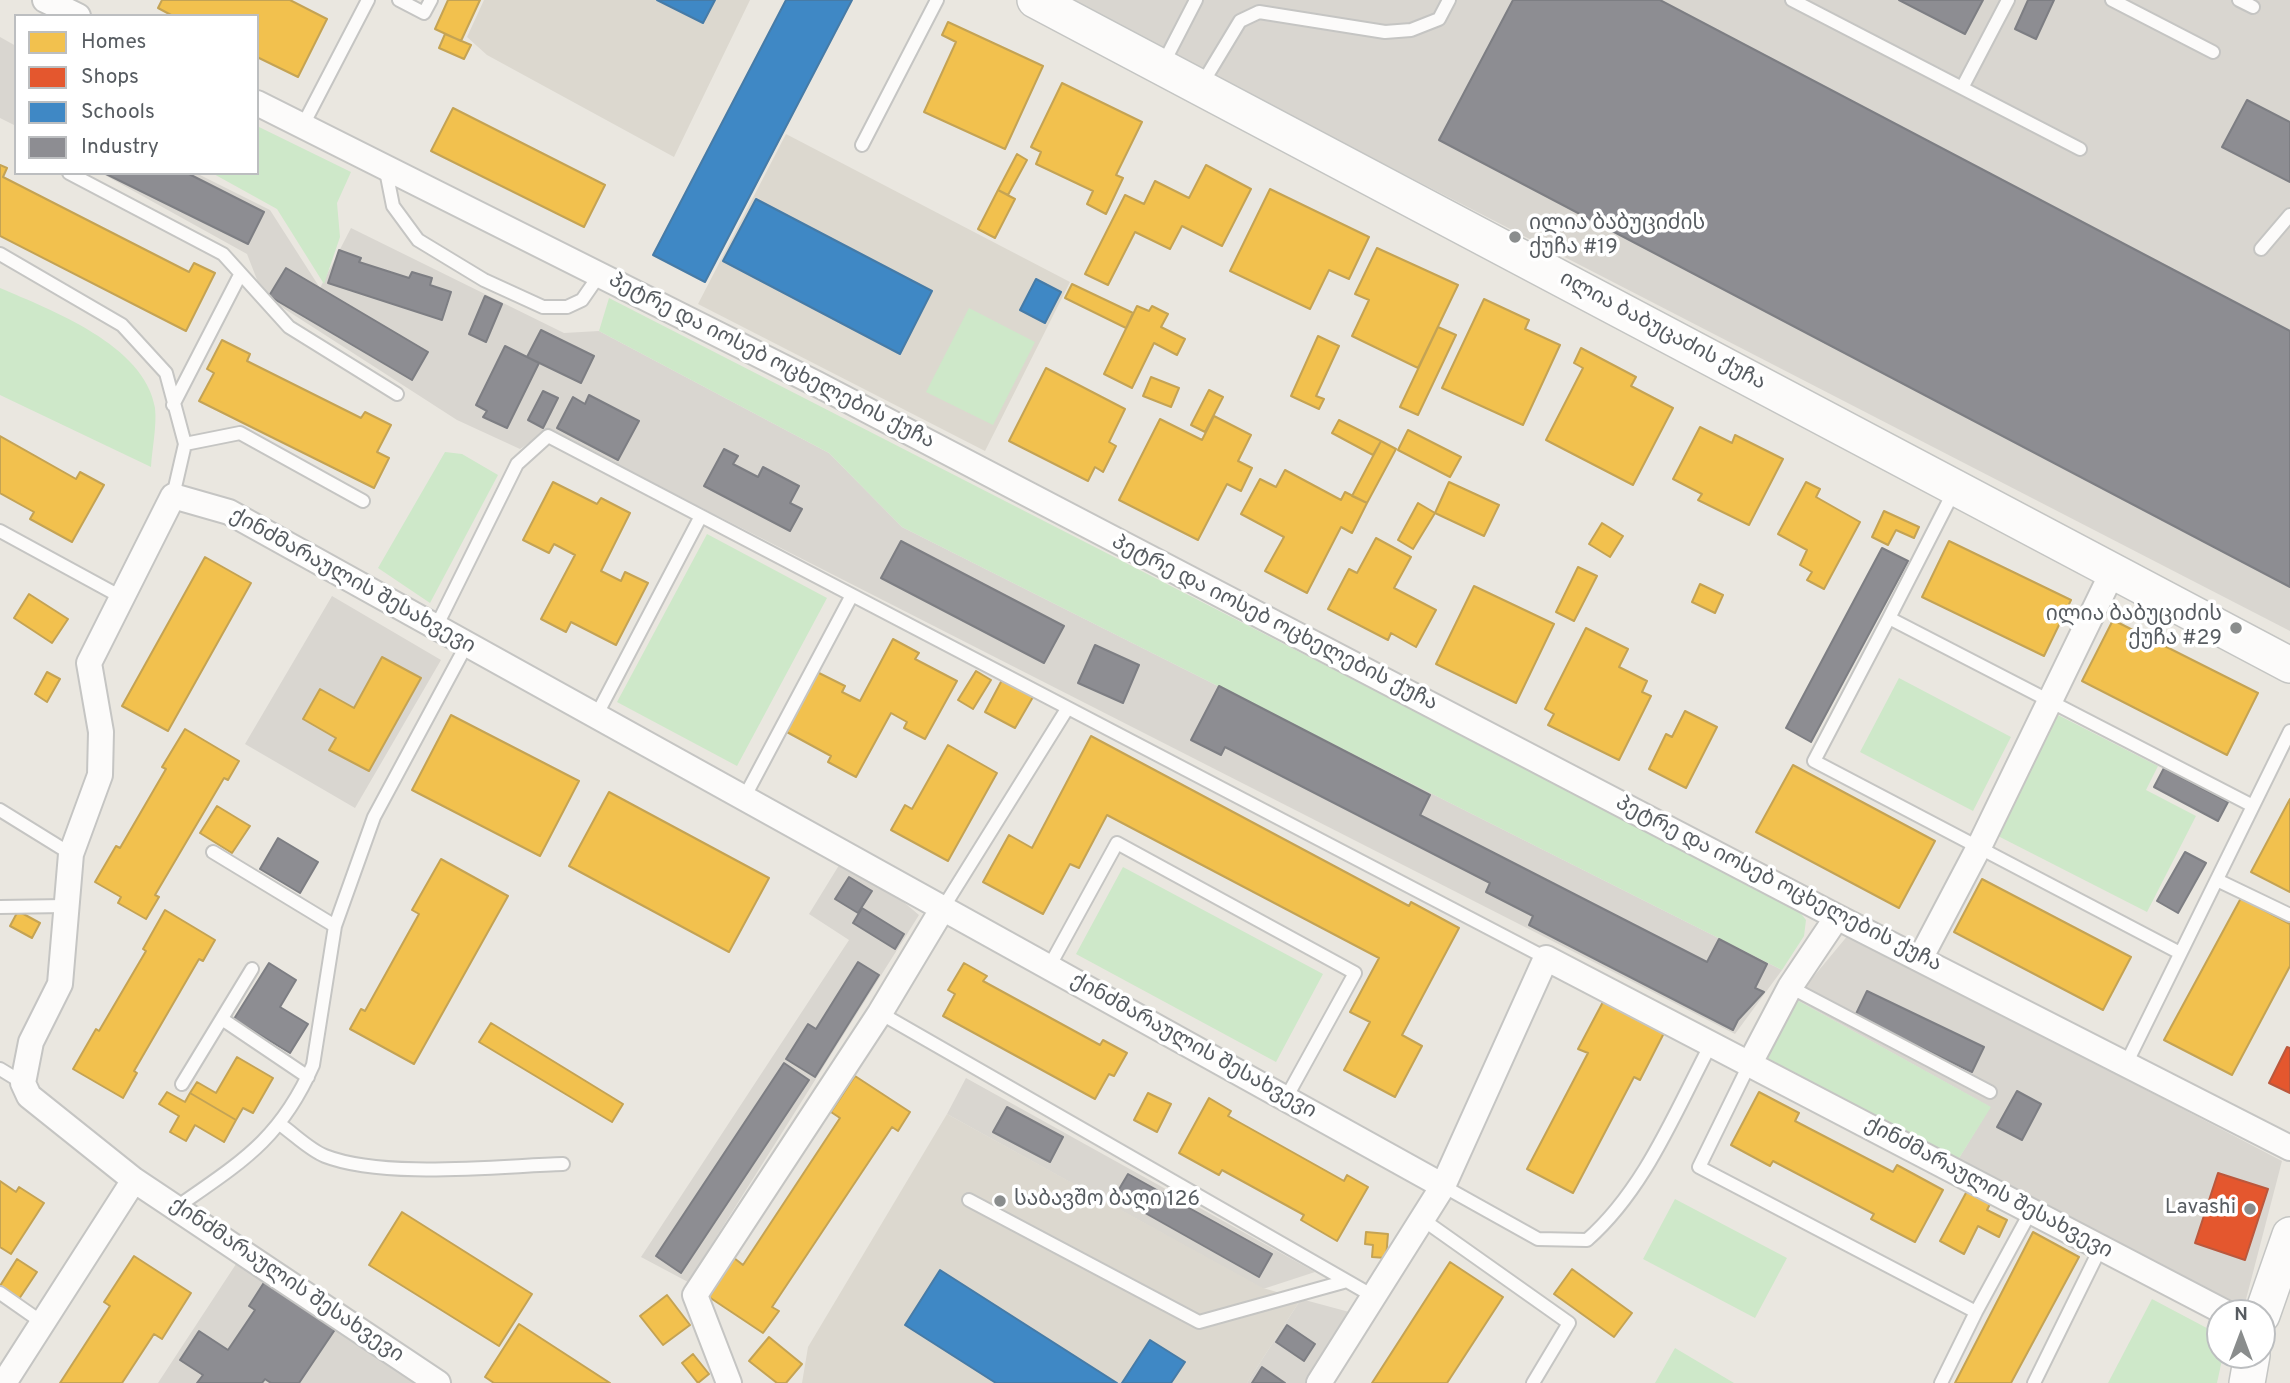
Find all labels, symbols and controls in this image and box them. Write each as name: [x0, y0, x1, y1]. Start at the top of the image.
legend: [14, 14, 259, 175]
text: Homes: [81, 29, 146, 56]
text: Shops: [81, 64, 139, 91]
text: Schools: [81, 99, 155, 126]
text: Industry: [81, 134, 159, 161]
place label: ილია ბაბუციძის ქუჩა #19: [1529, 212, 1705, 262]
marker: ილია ბაბუციძის ქუჩა #19: [1507, 229, 1523, 245]
street label: ილია ბაბუცაძის ქუჩა: [1555, 267, 1769, 397]
street label: პეტრე და იოსებ ოცხელების ქუჩა: [604, 269, 938, 455]
street label: ქინძმარაულის შესახვევი: [225, 504, 479, 660]
street label: პეტრე და იოსებ ოცხელების ქუჩა: [1107, 531, 1441, 717]
place label: ილია ბაბუციძის ქუჩა #29: [2046, 603, 2222, 653]
marker: ილია ბაბუციძის ქუჩა #29: [2228, 620, 2244, 636]
street label: პეტრე და იოსებ ოცხელების ქუჩა: [1611, 792, 1945, 978]
street label: ქინძმარაულის შესახვევი: [1066, 969, 1320, 1125]
street label: ქინძმარაულის შესახვევი: [1860, 1113, 2116, 1265]
place label: საბავშო ბაღი 126: [1014, 1188, 1200, 1214]
street label: ქინძმარაულის შესახვევი: [164, 1193, 408, 1369]
marker: საბავშო ბაღი 126: [992, 1193, 1008, 1209]
place label: Lavashi: [2165, 1196, 2236, 1222]
marker: Lavashi: [2242, 1201, 2258, 1217]
north arrow: [2206, 1299, 2276, 1369]
text: N: [2234, 1303, 2248, 1327]

